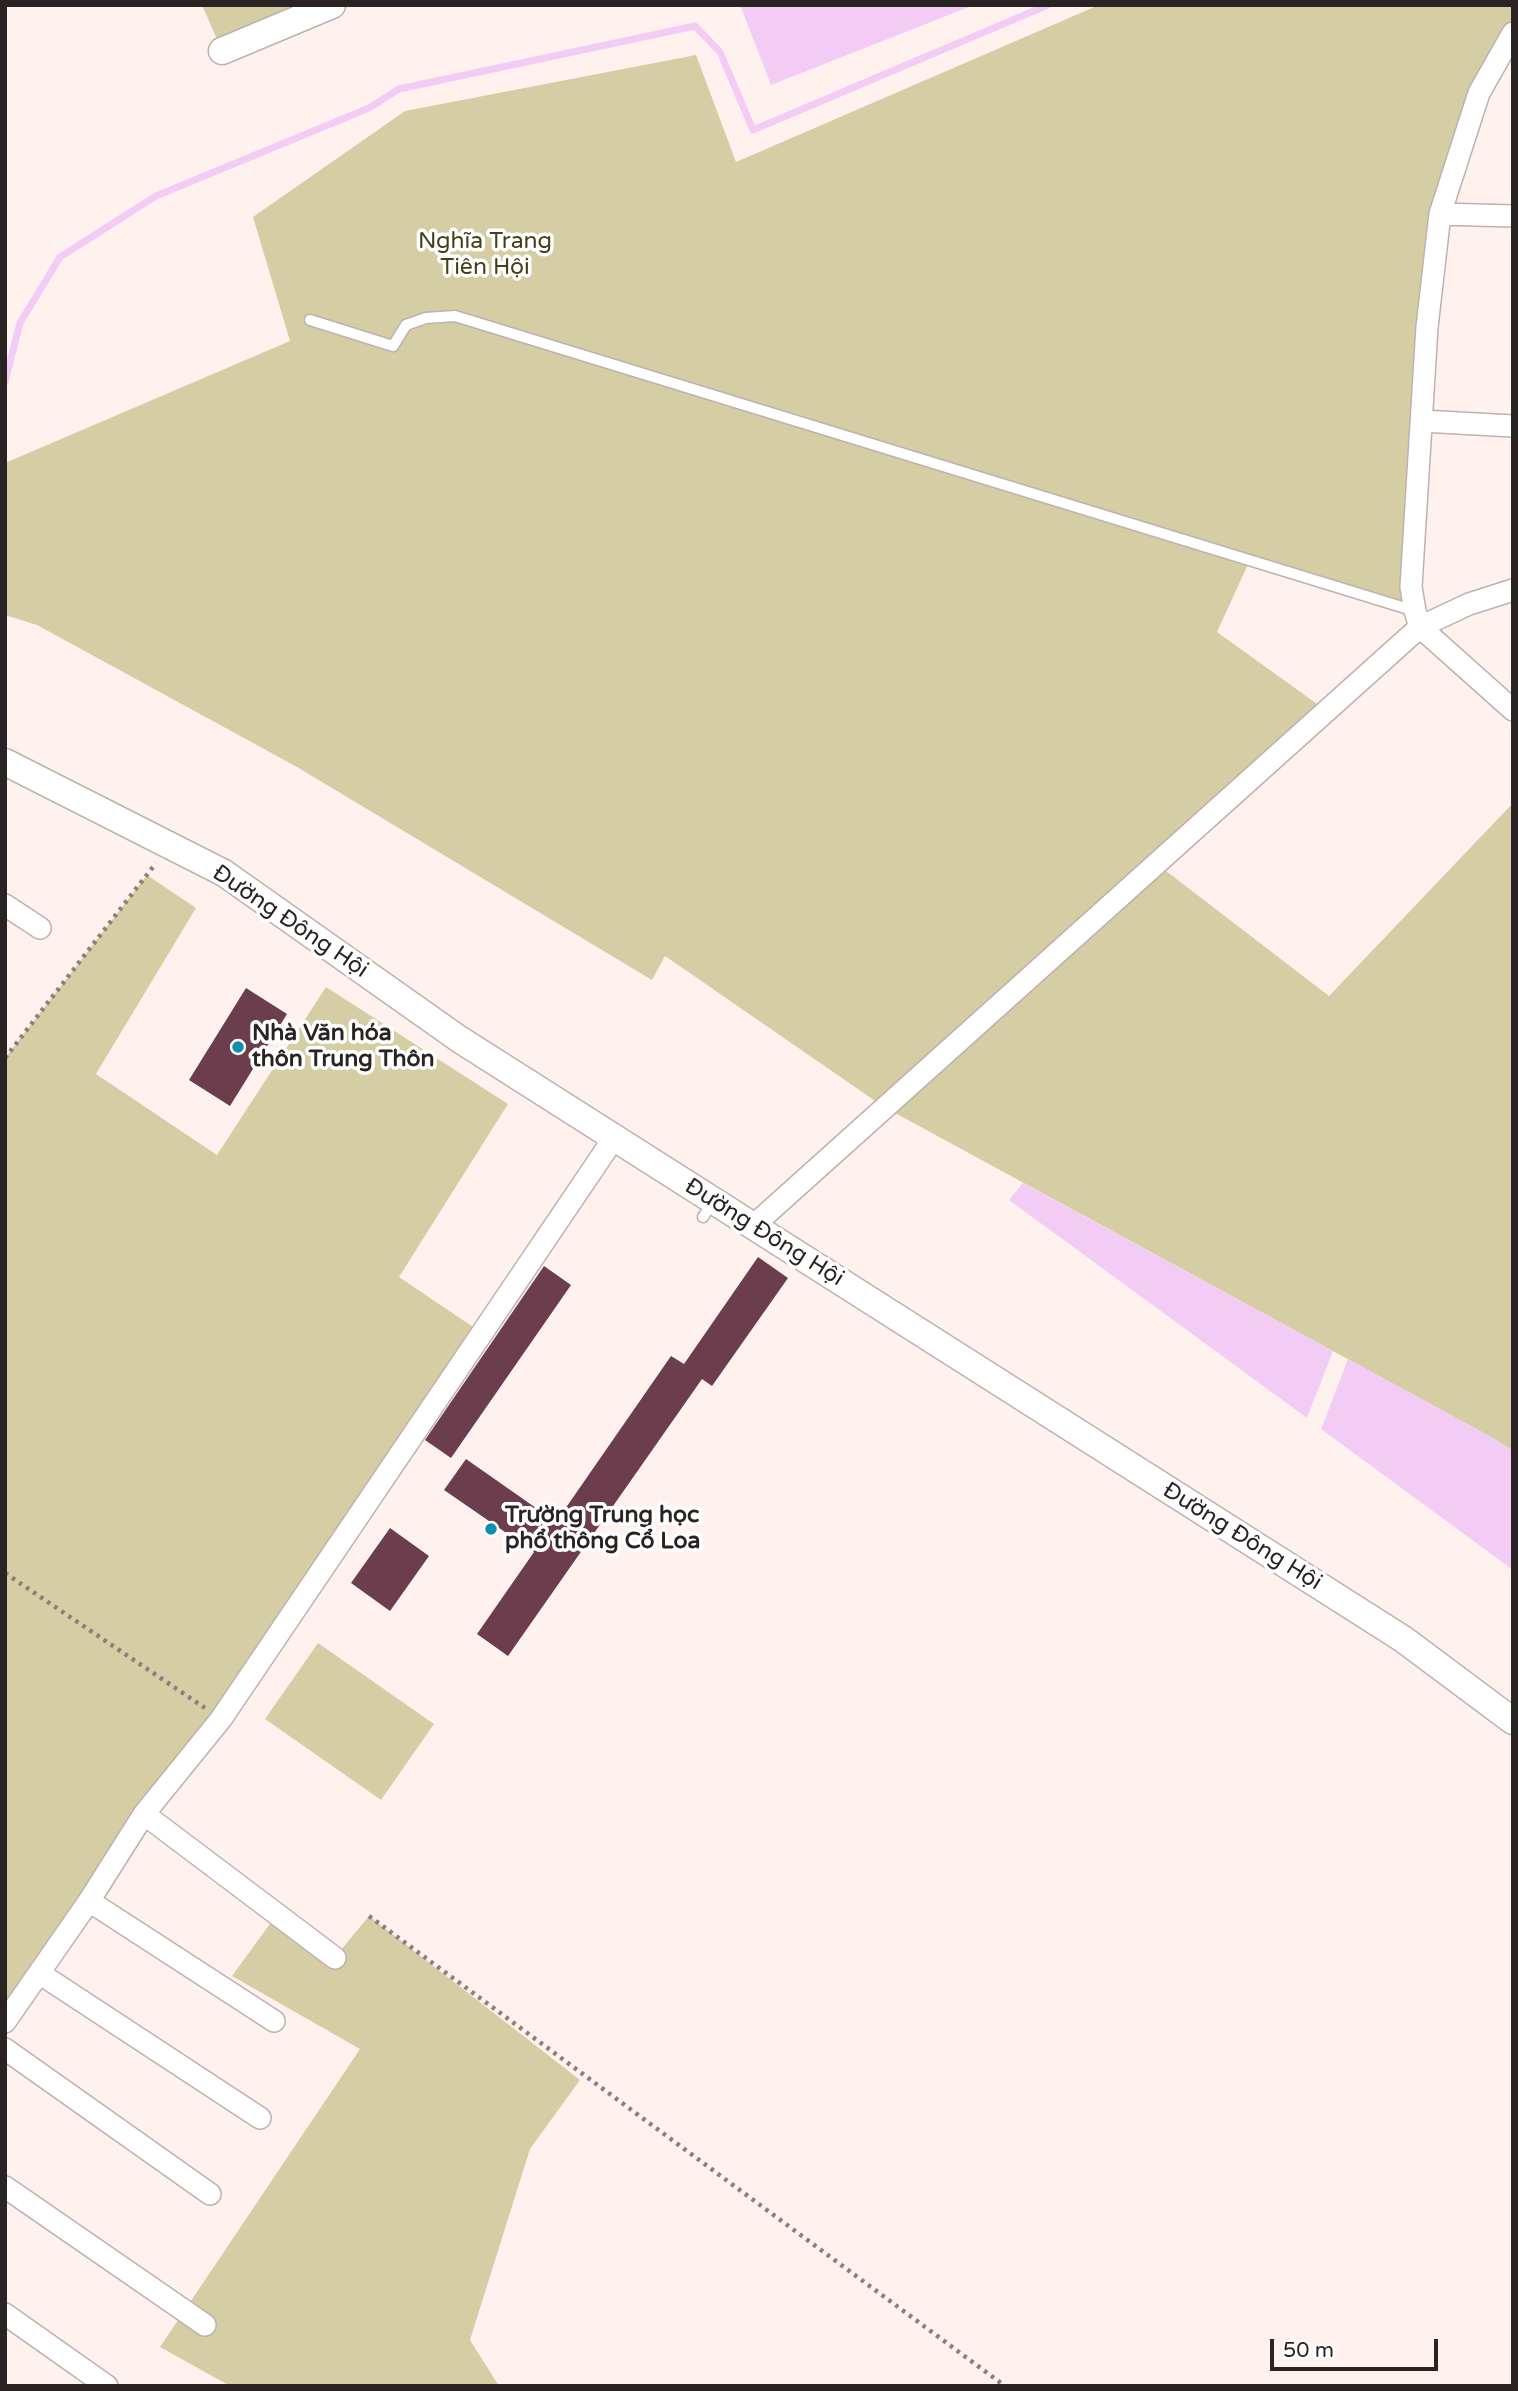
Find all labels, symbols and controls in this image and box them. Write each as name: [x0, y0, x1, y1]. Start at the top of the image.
park label: Nghĩa Trang Tiên Hội: [418, 228, 552, 282]
street label: Đường Đông Hội: [207, 860, 373, 984]
place label: Nhà Văn hóa thôn Trung Thôn: [252, 1020, 435, 1074]
marker: Nhà Văn hóa thôn Trung Thôn: [230, 1039, 246, 1055]
street label: Đường Đông Hội: [679, 1173, 849, 1293]
street label: Đường Đông Hội: [1157, 1477, 1327, 1597]
place label: Trường Trung học phổ thông Cổ Loa: [505, 1502, 700, 1556]
marker: Trường Trung học phổ thông Cổ Loa: [483, 1521, 499, 1537]
scale bar: [1273, 2324, 1441, 2368]
text: 50 m: [1283, 2338, 1334, 2363]

